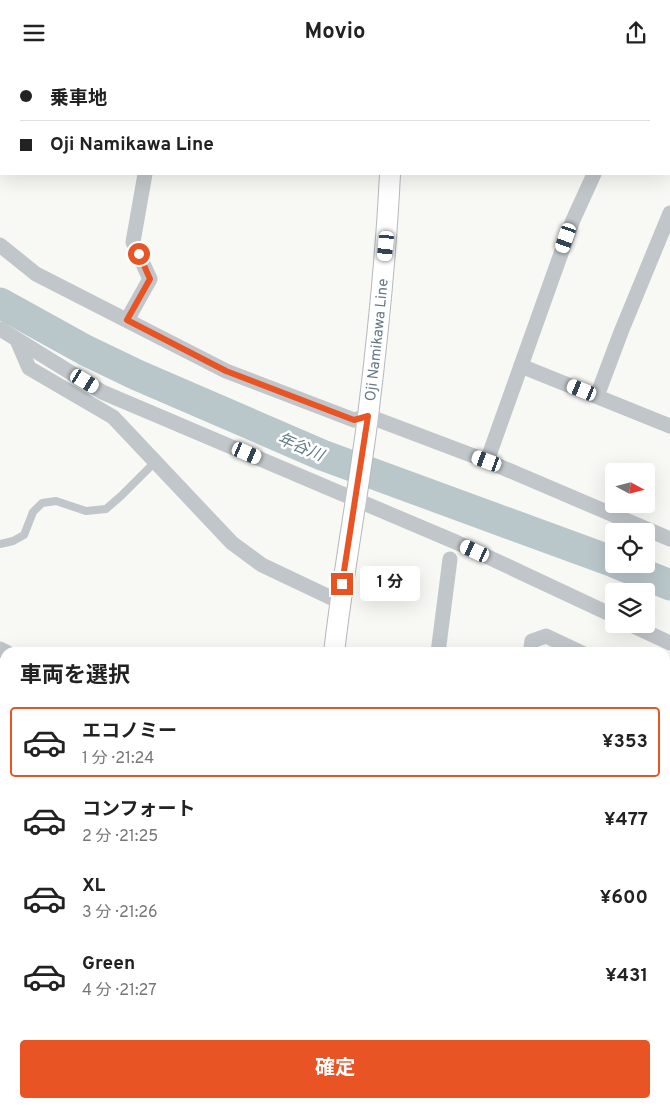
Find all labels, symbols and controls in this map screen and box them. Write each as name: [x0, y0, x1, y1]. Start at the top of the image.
icon: menu: [20, 19, 48, 47]
text: Movio: [305, 19, 365, 46]
icon: share: [622, 19, 650, 47]
text: 乗車地: [50, 87, 107, 111]
text: Oji Namikawa Line: [50, 133, 214, 157]
car: [554, 221, 577, 255]
car: [376, 230, 395, 262]
route start: [128, 243, 150, 265]
street label: Oji Namikawa Line: [362, 278, 394, 402]
car: [68, 367, 101, 395]
car: [565, 377, 598, 403]
water label: 年谷川: [274, 429, 328, 467]
car: [230, 440, 263, 466]
car: [470, 449, 503, 473]
north arrow: [605, 463, 655, 513]
map controls: [605, 463, 655, 633]
button: locate: [605, 523, 655, 573]
car: [458, 538, 491, 564]
callout: 1 分: [360, 567, 420, 601]
route end: [331, 573, 353, 595]
text: 1 分: [377, 573, 403, 593]
button: layers: [605, 583, 655, 633]
text: 車両を選択: [20, 663, 130, 690]
icon: car: [22, 720, 67, 765]
text: エコノミー: [82, 720, 177, 744]
text: ¥353: [602, 730, 648, 754]
text: 1 分 · 21:24: [82, 749, 154, 769]
icon: car: [22, 798, 67, 843]
text: コンフォート: [82, 798, 195, 822]
text: ¥477: [604, 808, 648, 832]
text: 2 分 · 21:25: [82, 827, 158, 847]
text: XL: [82, 874, 105, 898]
icon: car: [22, 876, 67, 921]
text: ¥600: [600, 886, 648, 910]
text: 3 分 · 21:26: [82, 903, 158, 923]
text: Green: [82, 952, 135, 976]
icon: car: [22, 954, 67, 999]
text: ¥431: [605, 964, 648, 988]
text: 4 分 · 21:27: [82, 981, 157, 1001]
button: 確定: [20, 1040, 650, 1098]

